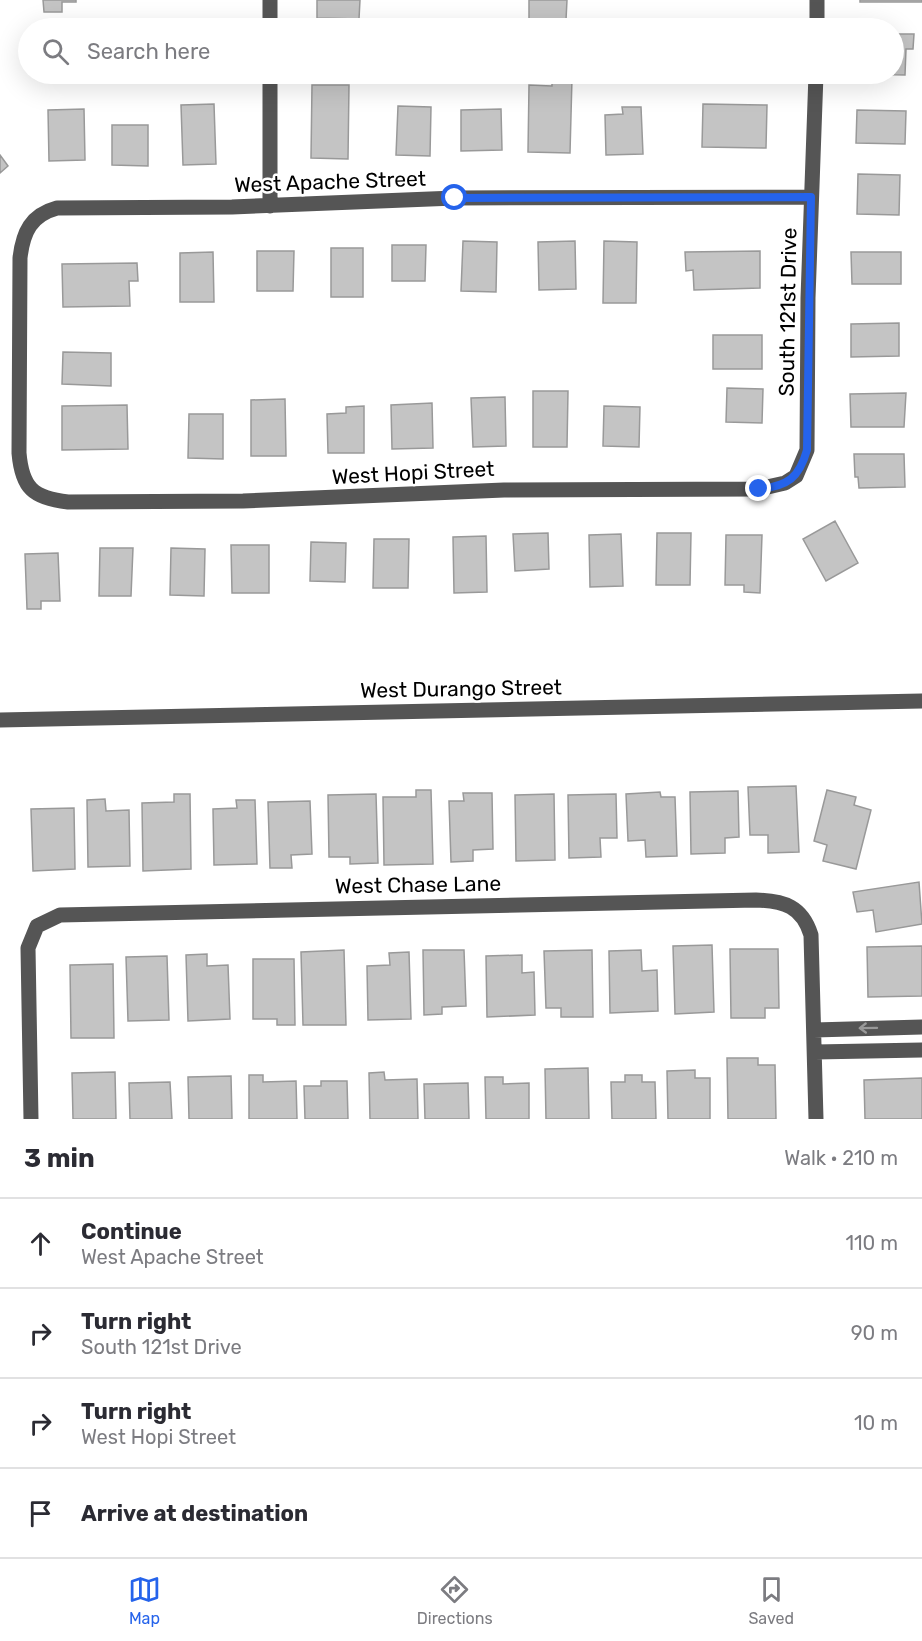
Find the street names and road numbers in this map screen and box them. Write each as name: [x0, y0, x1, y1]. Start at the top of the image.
street label: West Apache Street: [234, 166, 426, 197]
street label: South 121st Drive: [774, 227, 801, 397]
street label: West Hopi Street: [331, 456, 495, 489]
street label: West Durango Street: [360, 674, 562, 703]
street label: West Chase Lane: [335, 871, 501, 898]

